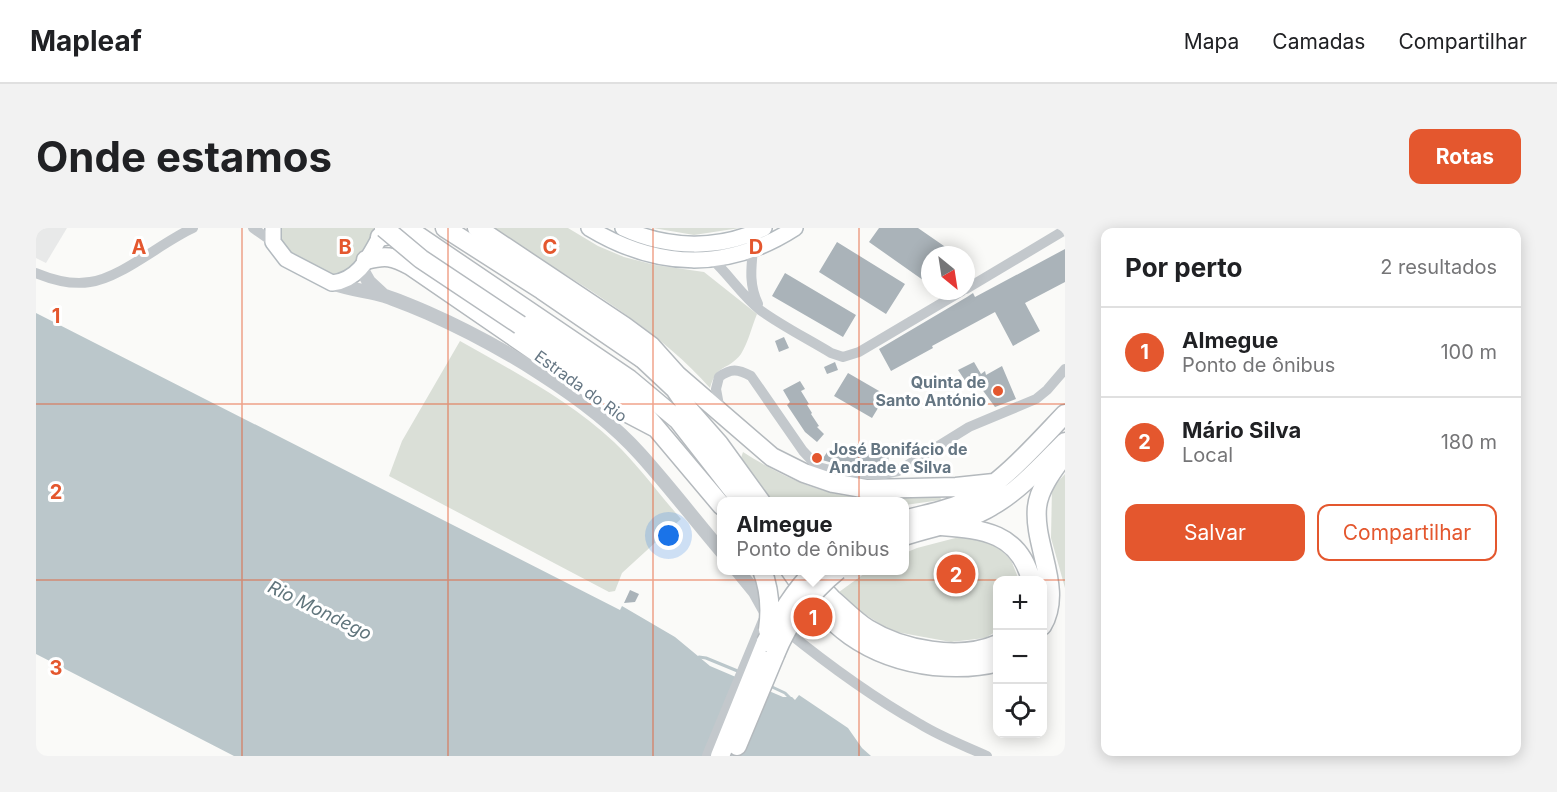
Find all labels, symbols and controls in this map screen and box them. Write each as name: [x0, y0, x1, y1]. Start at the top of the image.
text: Mapleaf: [30, 24, 142, 58]
text: Mapa: [1184, 29, 1239, 54]
text: Camadas: [1272, 29, 1365, 54]
text: Compartilhar: [1398, 29, 1527, 54]
button: Rotas: [1409, 129, 1521, 184]
text: Onde estamos: [36, 131, 332, 182]
text: A: [132, 235, 147, 259]
text: B: [338, 235, 352, 259]
text: C: [543, 235, 557, 259]
text: D: [749, 235, 763, 259]
north arrow: [921, 246, 975, 300]
text: Por perto: [1125, 252, 1243, 283]
text: 2 resultados: [1380, 255, 1497, 279]
text: 1: [52, 304, 60, 328]
text: Almegue: [1182, 327, 1278, 353]
text: 1: [1140, 340, 1149, 364]
text: 100 m: [1440, 340, 1497, 364]
street label: Estrada do Rio: [531, 346, 631, 426]
text: Ponto de ônibus: [1182, 353, 1335, 377]
place label: Quinta de Santo António: [875, 372, 986, 410]
marker: Quinta de Santo António: [991, 384, 1005, 398]
text: Mário Silva: [1182, 417, 1301, 443]
text: 2: [1138, 430, 1151, 454]
text: 180 m: [1441, 430, 1497, 454]
place label: José Bonifácio de Andrade e Silva: [829, 439, 967, 477]
text: Local: [1182, 443, 1233, 467]
marker: José Bonifácio de Andrade e Silva: [810, 451, 824, 465]
text: 2: [50, 480, 62, 504]
popup: [717, 497, 909, 575]
button: Salvar: [1125, 504, 1305, 561]
button: Compartilhar: [1317, 504, 1497, 561]
text: Almegue: [736, 511, 833, 537]
your location: [654, 521, 683, 550]
text: Ponto de ônibus: [736, 537, 890, 561]
pin: 2: [936, 552, 976, 596]
water label: Rio Mondego: [265, 576, 375, 644]
map controls: [993, 576, 1047, 738]
button: +: [993, 576, 1047, 630]
pin: 1: [794, 594, 832, 640]
button: −: [993, 630, 1047, 684]
text: 3: [50, 656, 62, 680]
button: locate: [993, 684, 1047, 738]

